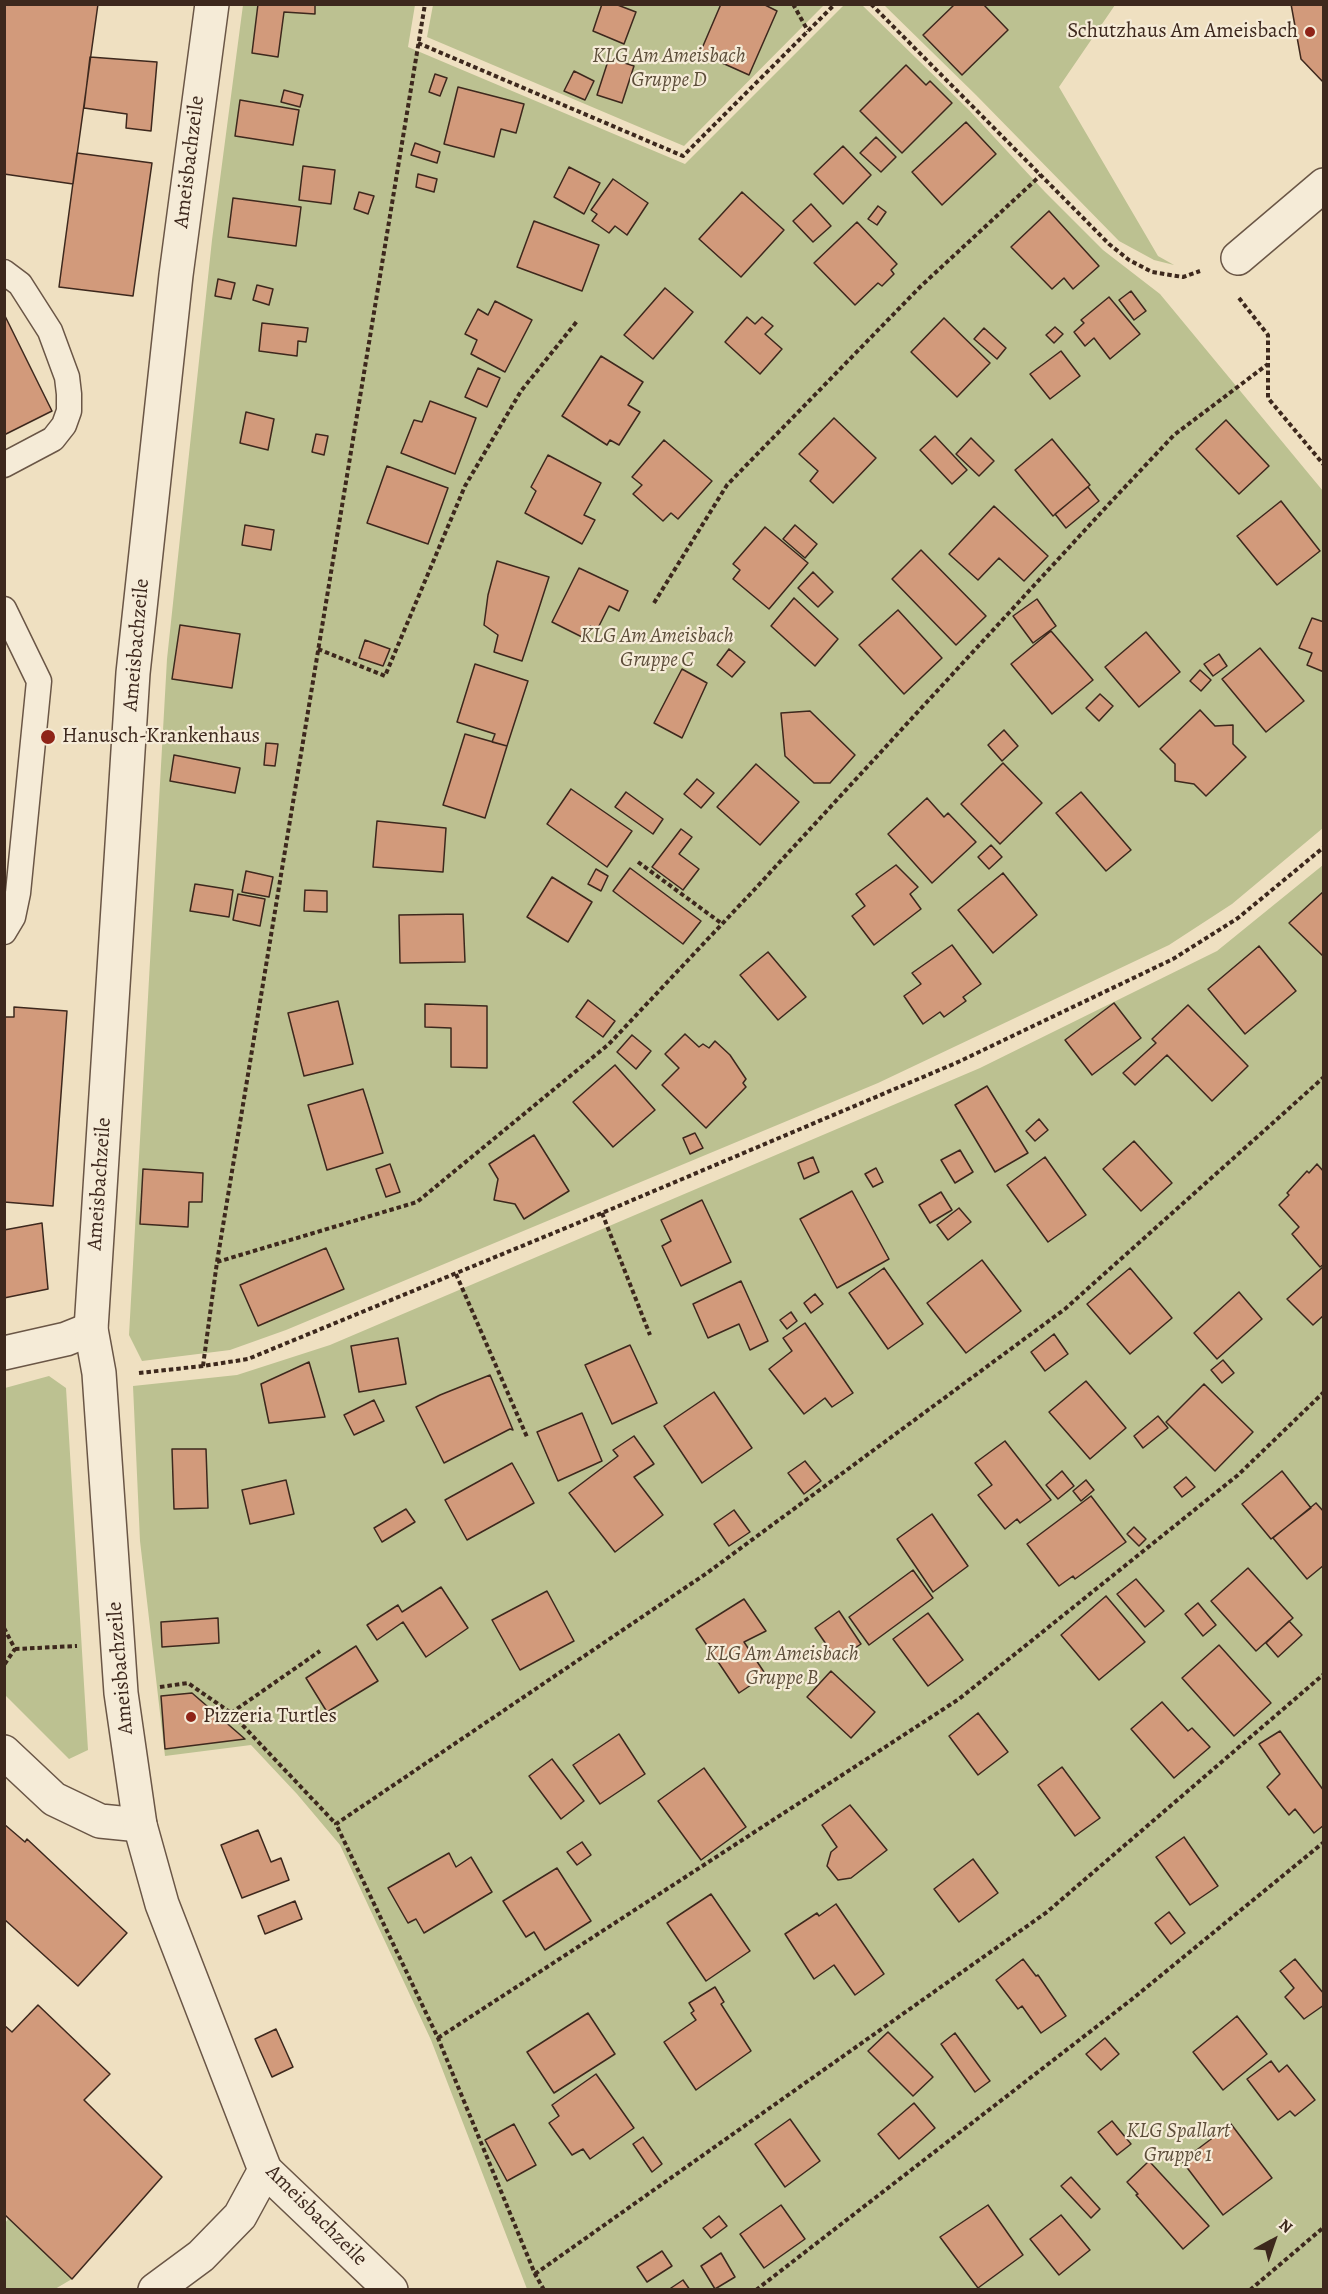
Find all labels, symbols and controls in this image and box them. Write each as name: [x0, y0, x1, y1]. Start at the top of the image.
place label: Schutzhaus Am Ameisbach: [1067, 19, 1298, 45]
marker: Schutzhaus Am Ameisbach: [1303, 25, 1317, 39]
park label: KLG Am Ameisbach Gruppe D: [592, 44, 746, 94]
street label: Ameisbachzeile: [169, 94, 211, 230]
street label: Ameisbachzeile: [119, 578, 155, 712]
park label: KLG Am Ameisbach Gruppe C: [580, 624, 734, 674]
place label: Hanusch-Krankenhaus: [62, 724, 260, 750]
marker: Hanusch-Krankenhaus: [39, 728, 57, 746]
street label: Ameisbachzeile: [83, 1117, 117, 1251]
street label: Ameisbachzeile: [103, 1601, 139, 1735]
park label: KLG Am Ameisbach Gruppe B: [705, 1642, 859, 1692]
place label: Pizzeria Turtles: [203, 1704, 337, 1730]
marker: Pizzeria Turtles: [184, 1710, 198, 1724]
park label: KLG Spallart Gruppe 1: [1126, 2119, 1230, 2169]
street label: Ameisbachzeile: [260, 2160, 372, 2272]
north arrow: [1244, 2210, 1304, 2270]
text: N: [1274, 2214, 1297, 2238]

